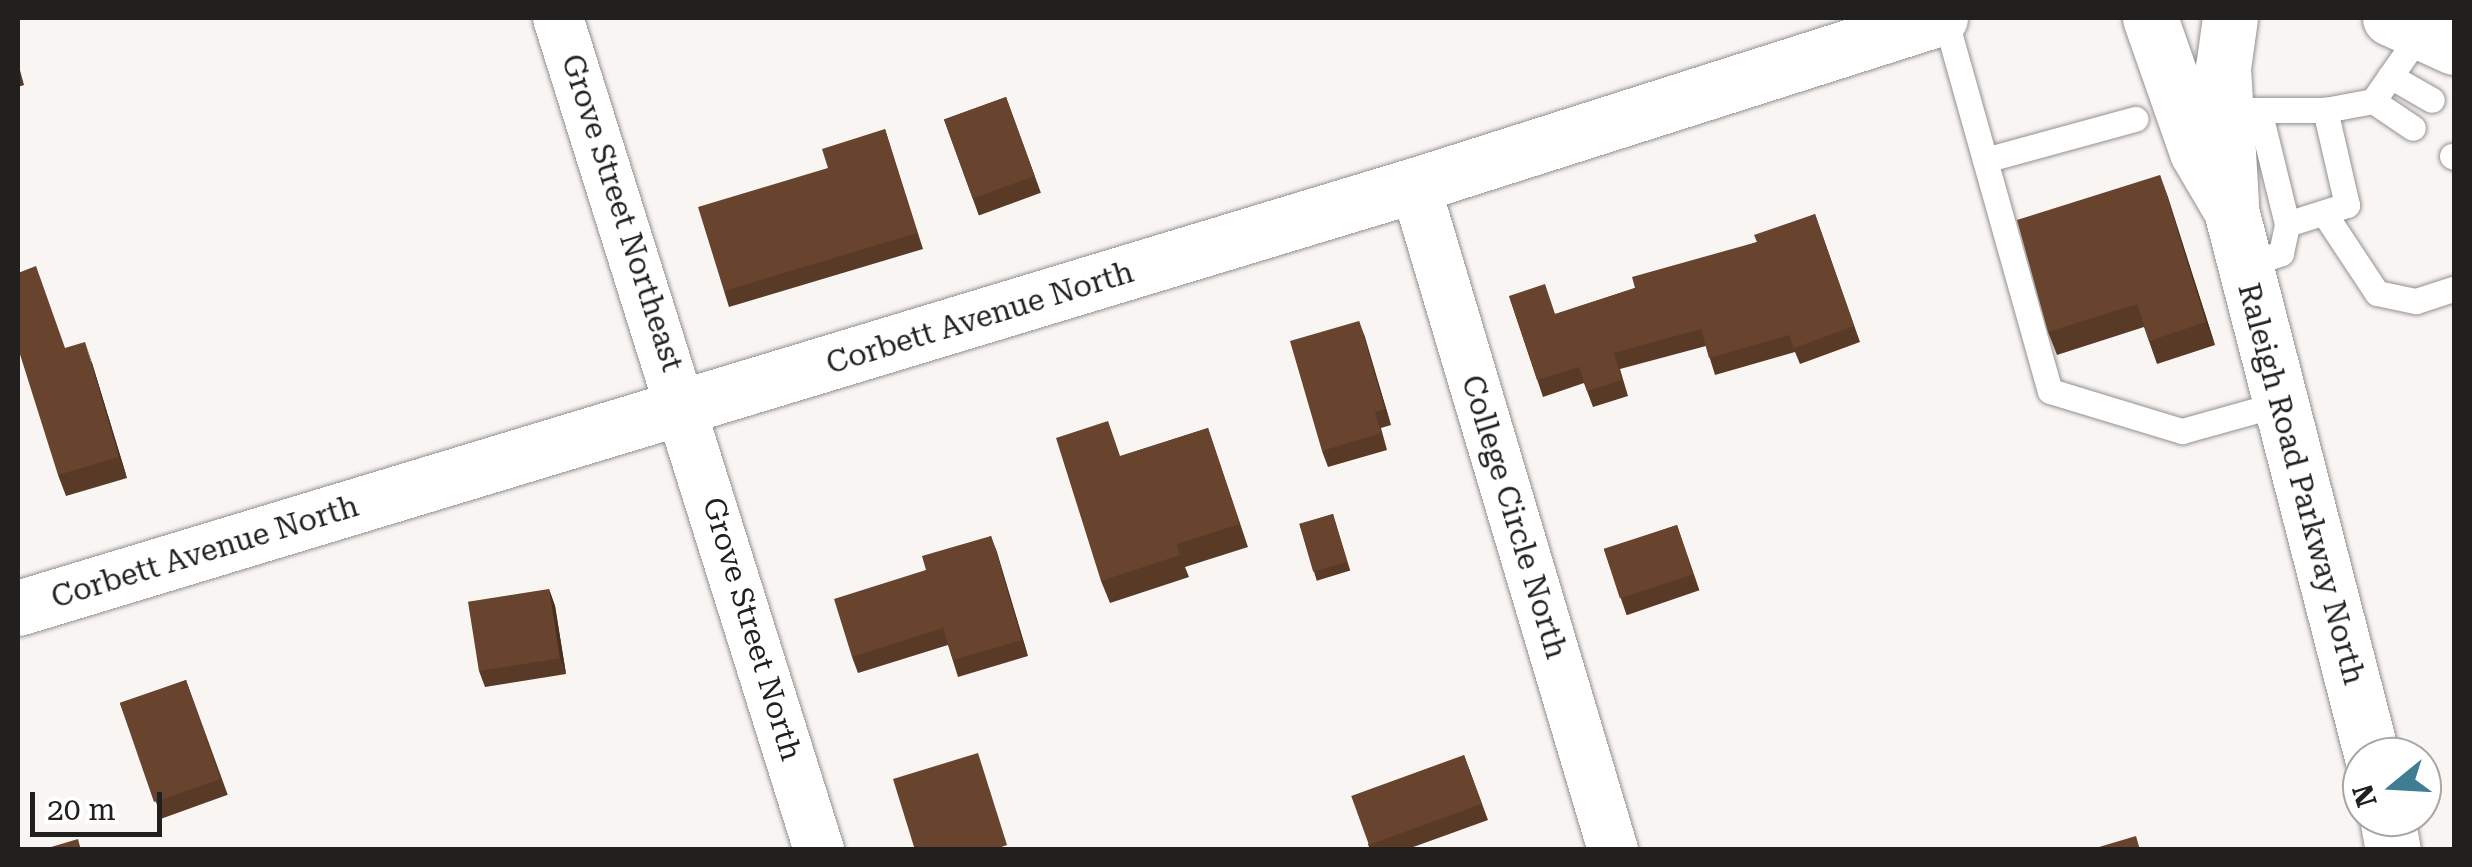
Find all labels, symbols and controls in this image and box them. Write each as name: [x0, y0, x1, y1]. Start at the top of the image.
street label: Grove Street Northeast: [554, 50, 690, 376]
street label: Corbett Avenue North: [822, 254, 1138, 382]
street label: Raleigh Road Parkway North: [2230, 279, 2372, 689]
street label: College Circle North: [1454, 371, 1574, 663]
street label: Corbett Avenue North: [47, 488, 363, 616]
street label: Grove Street North: [695, 493, 809, 765]
north arrow: [2342, 737, 2442, 837]
scale bar: [35, 772, 168, 834]
text: N: [2346, 780, 2384, 811]
text: 20 m: [47, 792, 116, 827]

